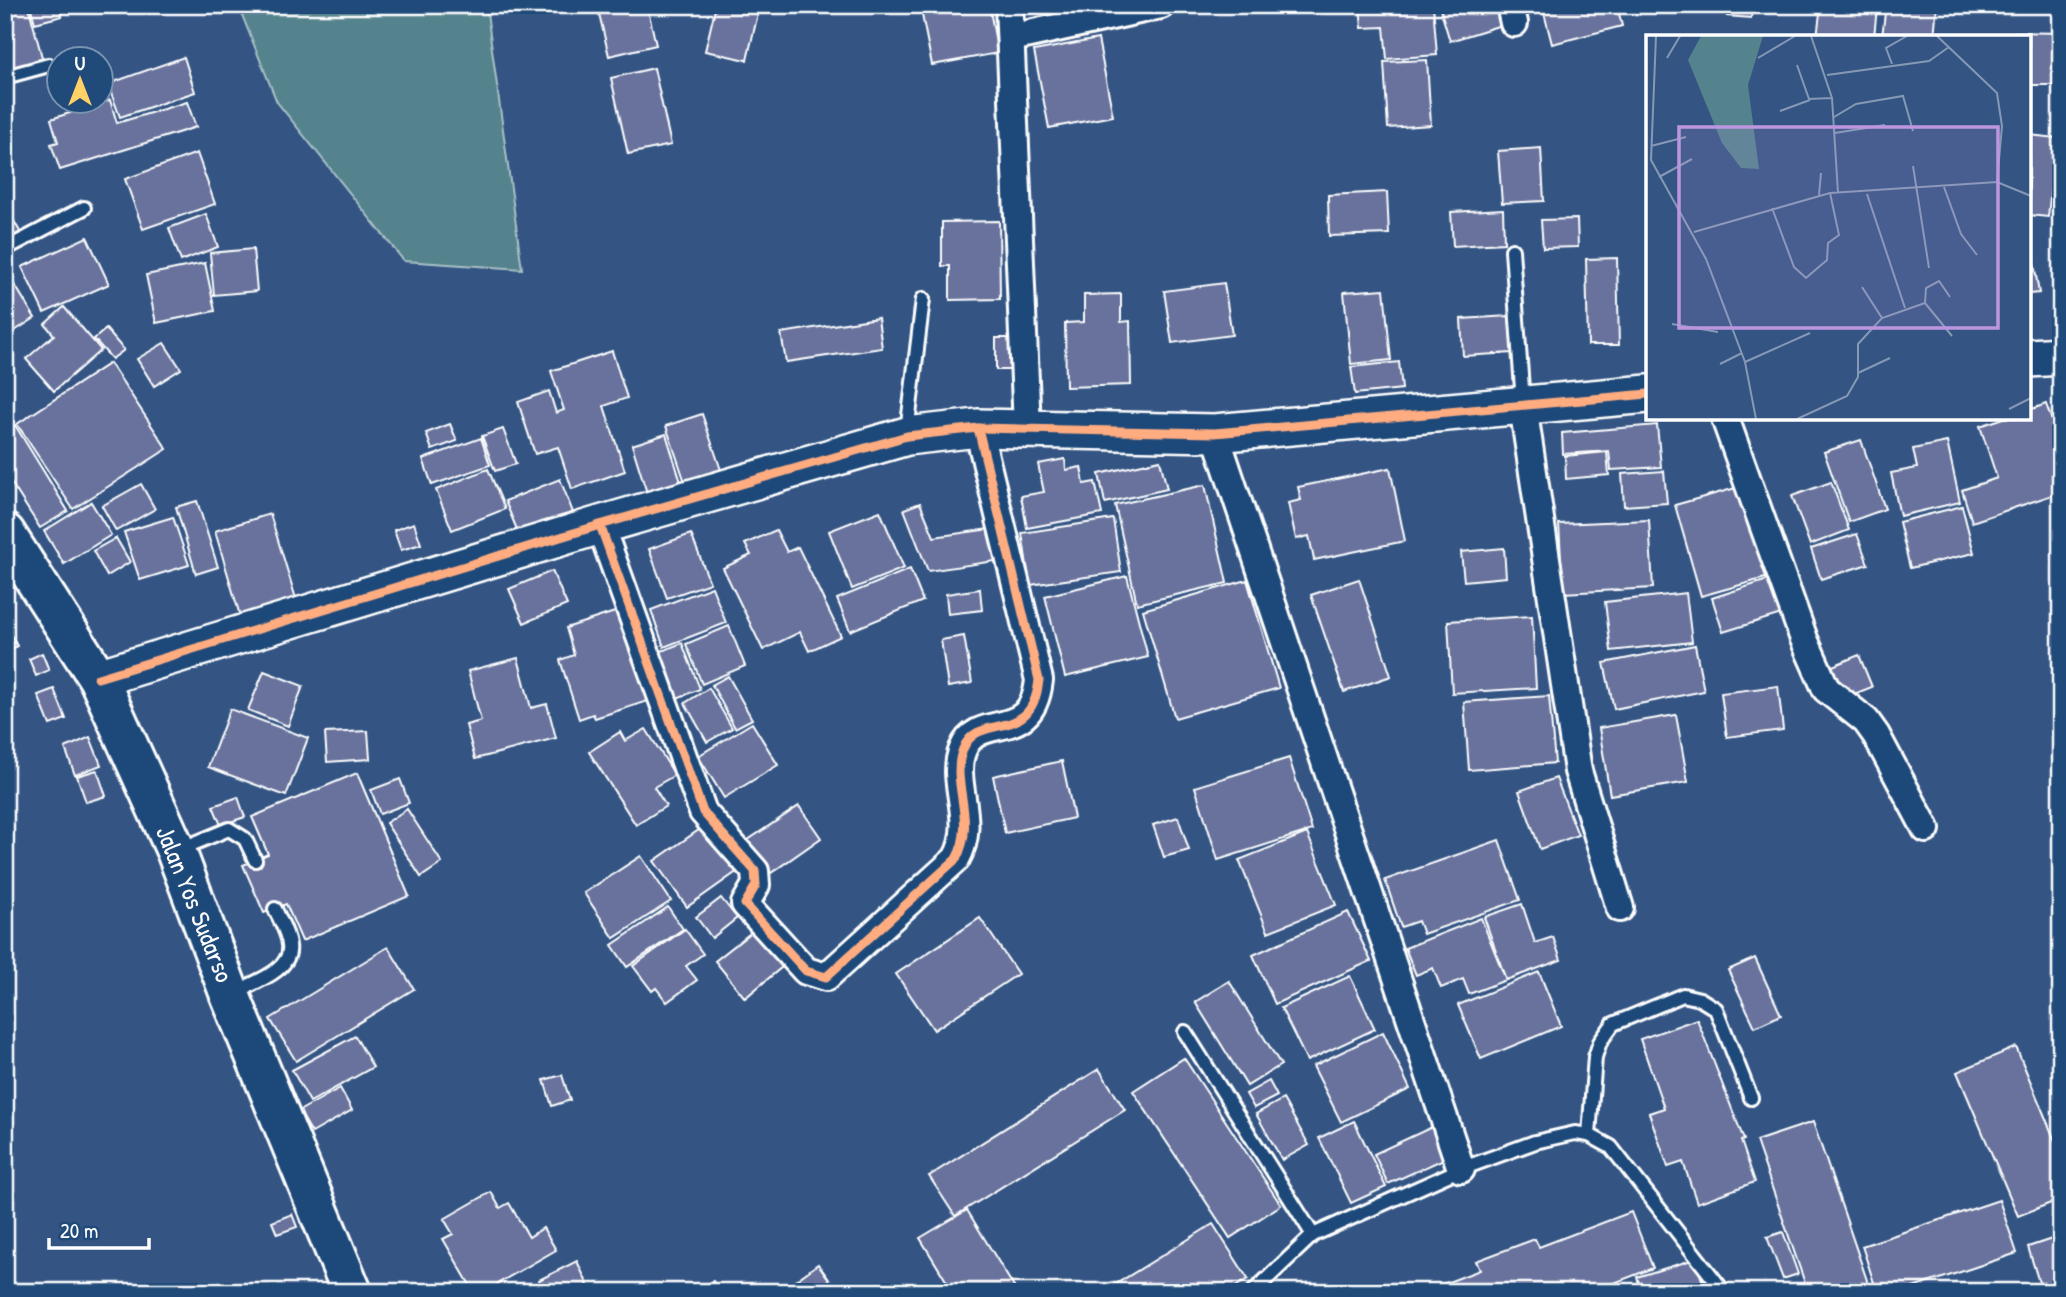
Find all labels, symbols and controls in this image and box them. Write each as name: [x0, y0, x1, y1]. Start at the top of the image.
inset map: [1646, 35, 2031, 420]
north arrow: [46, 46, 116, 116]
text: U: [75, 50, 86, 76]
street label: Jalan Yos Sudarso: [148, 820, 243, 987]
scale bar: [49, 1206, 149, 1250]
text: 20 m: [60, 1216, 98, 1245]

